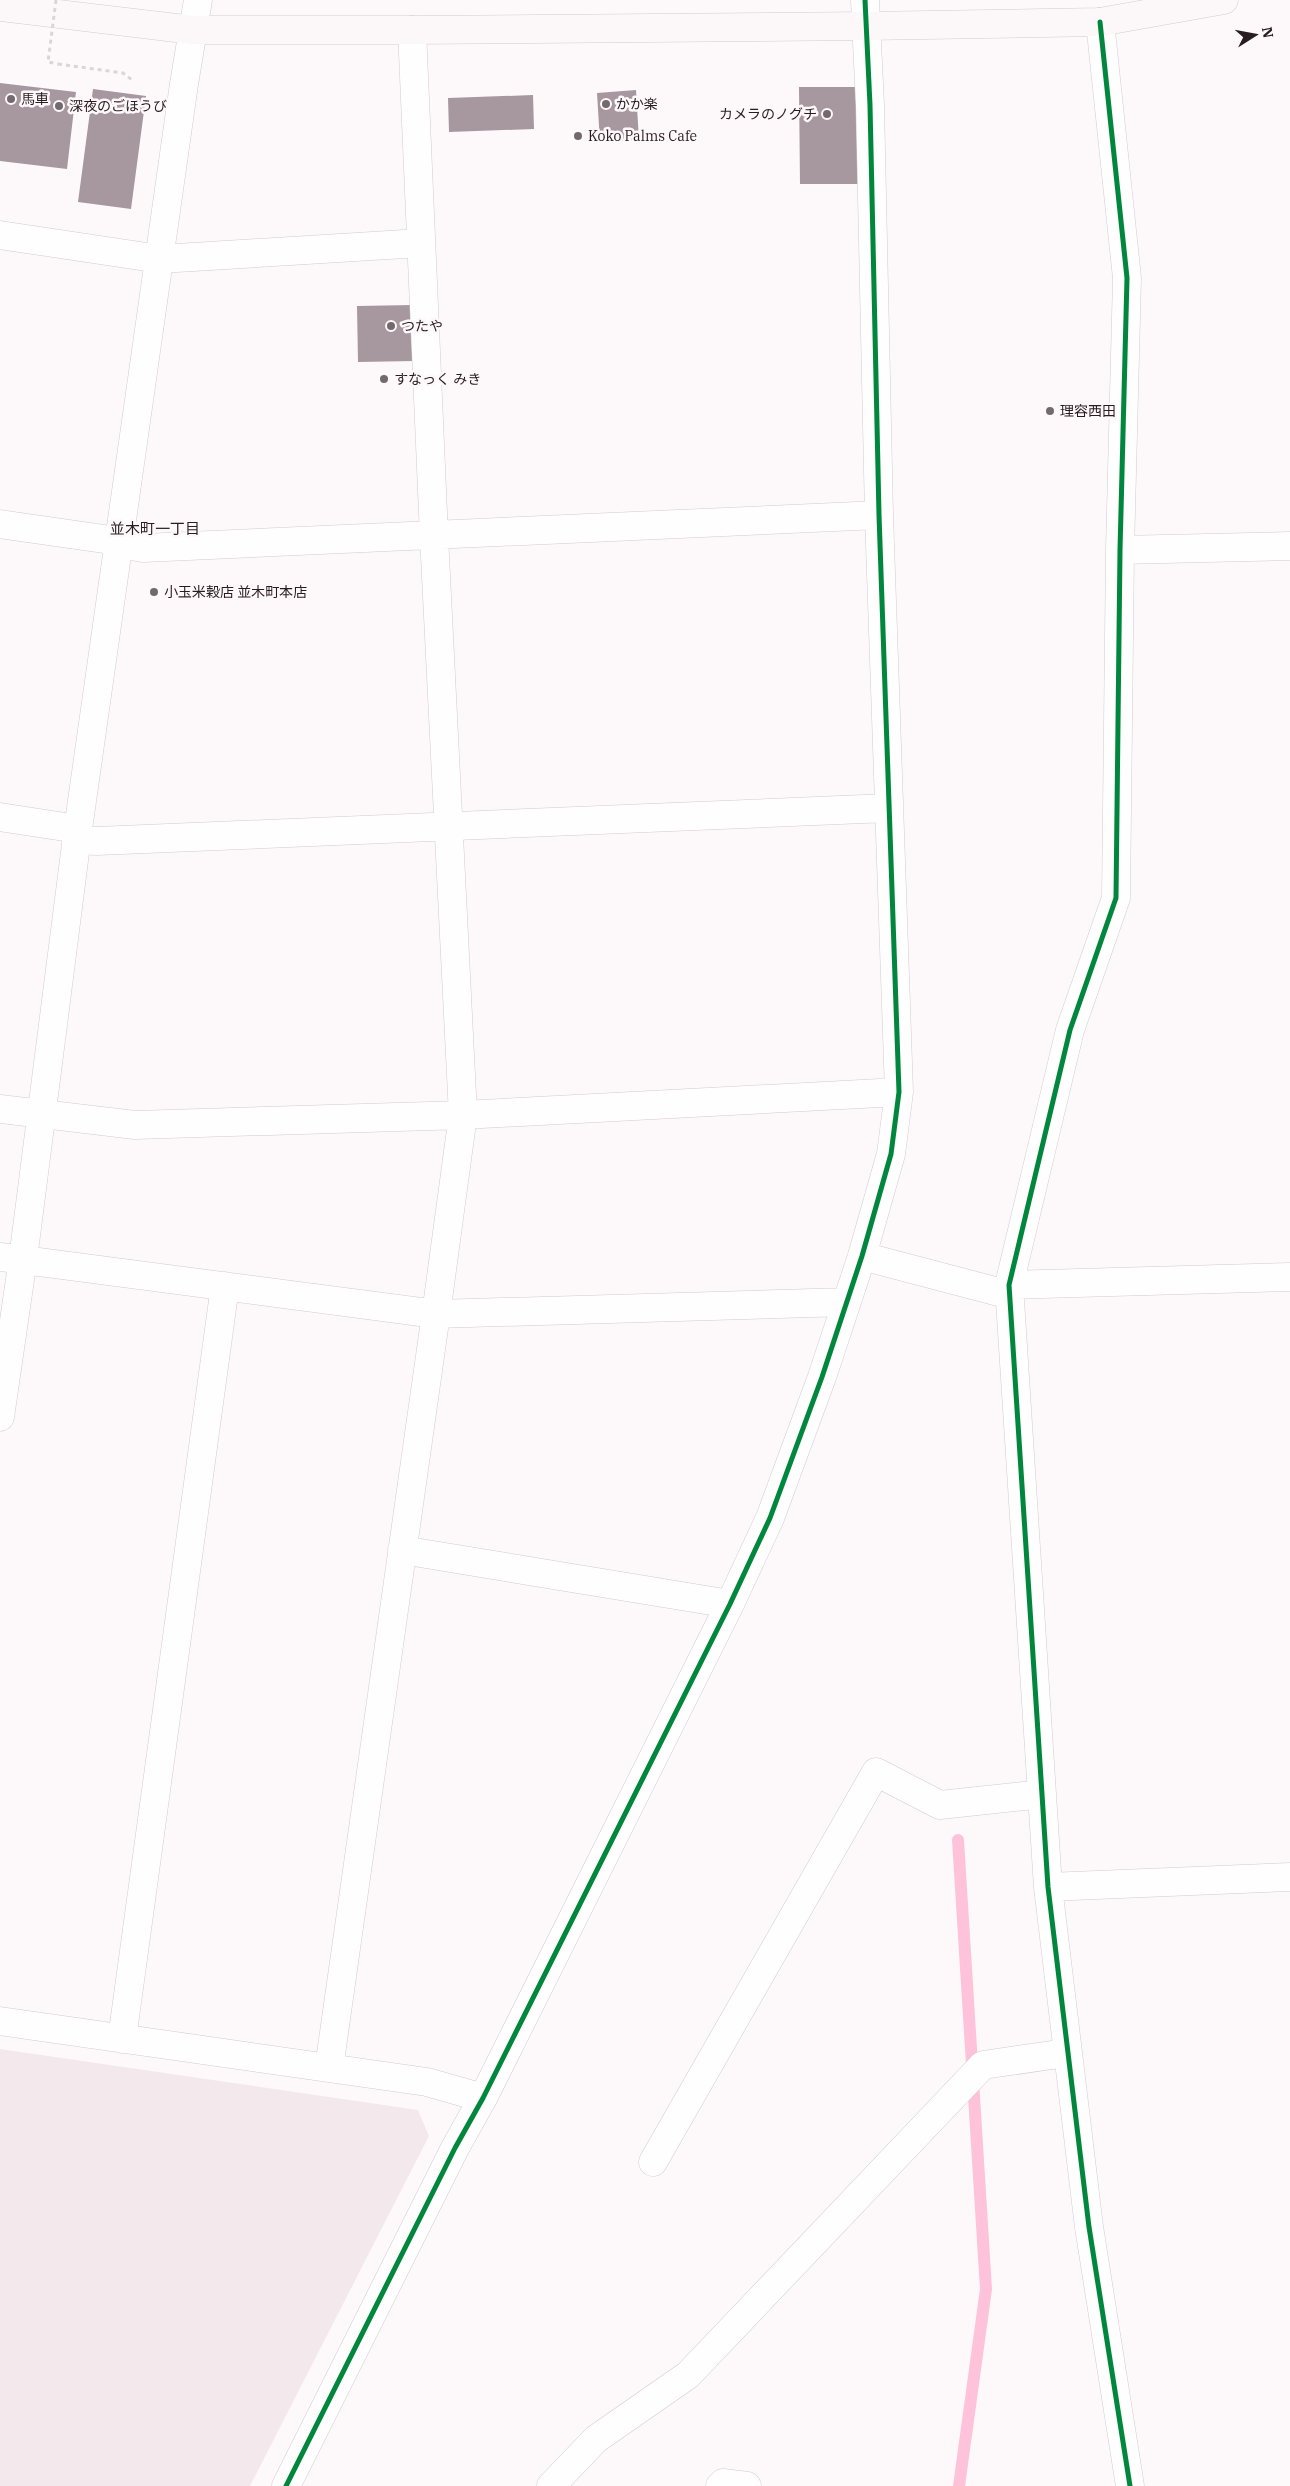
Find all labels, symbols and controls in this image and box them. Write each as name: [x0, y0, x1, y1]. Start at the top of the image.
north arrow: [1230, 10, 1280, 60]
text: N: [1258, 25, 1278, 40]
place label: 馬車: [21, 90, 49, 108]
marker: 馬車: [5, 93, 17, 105]
place label: かか楽: [616, 95, 658, 113]
place label: 深夜のごほうび: [69, 97, 167, 115]
marker: かか楽: [600, 98, 612, 110]
marker: 深夜のごほうび: [53, 100, 65, 112]
place label: カメラのノグチ: [719, 105, 817, 123]
marker: カメラのノグチ: [821, 108, 833, 120]
place label: Koko Palms Cafe: [588, 127, 697, 145]
marker: Koko Palms Cafe: [572, 130, 584, 142]
place label: つたや: [401, 317, 443, 335]
marker: つたや: [385, 320, 397, 332]
place label: すなっく みき: [394, 370, 481, 388]
marker: すなっく みき: [378, 373, 390, 385]
place label: 理容西田: [1060, 402, 1116, 420]
marker: 理容西田: [1044, 405, 1056, 417]
district label: 並木町一丁目: [110, 519, 200, 538]
place label: 小玉米穀店 並木町本店: [164, 583, 307, 601]
marker: 小玉米穀店 並木町本店: [148, 586, 160, 598]

